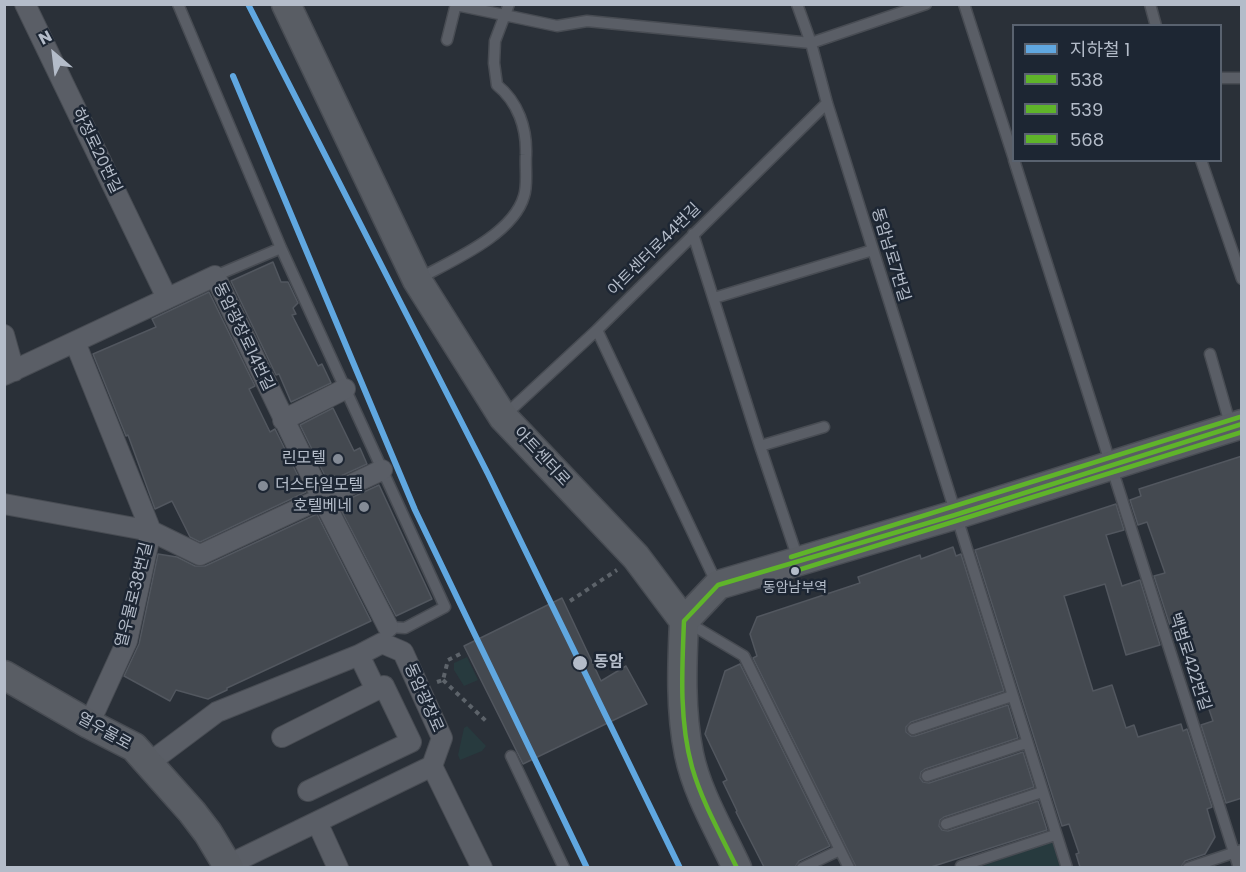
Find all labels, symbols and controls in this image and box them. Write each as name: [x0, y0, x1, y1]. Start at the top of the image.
north arrow: [24, 24, 84, 84]
legend: [1012, 24, 1222, 162]
text: N: [35, 25, 56, 51]
text: 지하철 1: [1070, 37, 1130, 62]
text: 538: [1070, 67, 1103, 92]
text: 539: [1070, 97, 1103, 122]
street label: 하정로20번길: [67, 105, 125, 197]
text: 568: [1070, 127, 1104, 152]
street label: 아트센터로44번길: [605, 200, 705, 300]
street label: 동암남로7번길: [867, 206, 913, 304]
street label: 동암광장로14번길: [208, 280, 278, 394]
street label: 아트센터로: [509, 424, 573, 490]
place label: 린모텔: [282, 449, 326, 469]
marker: 린모텔: [331, 452, 345, 466]
place label: 더스타일모텔: [275, 476, 363, 496]
marker: 더스타일모텔: [256, 479, 270, 493]
place label: 호텔베네: [293, 497, 352, 517]
marker: 호텔베네: [357, 500, 371, 514]
street label: 열우물로38번길: [113, 540, 157, 650]
marker: 동암남부역: [789, 565, 801, 577]
place label: 동암남부역: [763, 580, 827, 596]
street label: 백범로422번길: [1164, 610, 1214, 714]
place label: 동암: [594, 653, 623, 673]
marker: 동암: [571, 654, 589, 672]
street label: 동암광장로: [399, 660, 447, 736]
street label: 열우물로: [74, 709, 134, 755]

